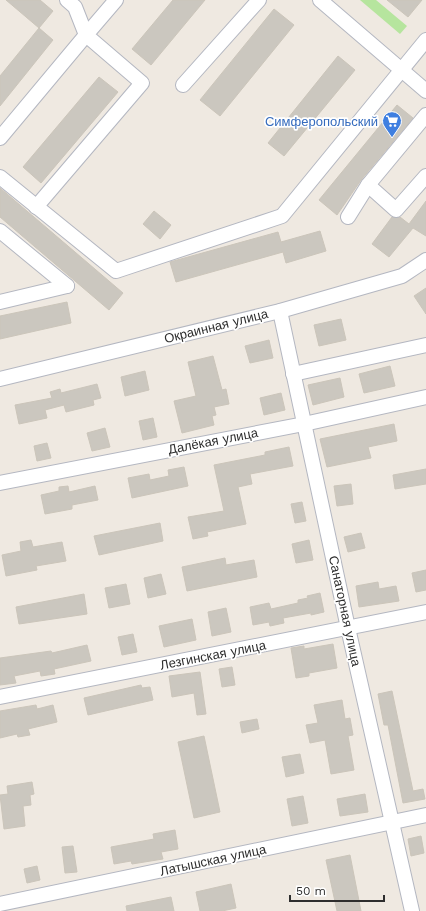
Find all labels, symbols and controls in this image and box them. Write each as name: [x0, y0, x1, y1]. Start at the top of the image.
supermarket icon: Симферопольский: [381, 110, 403, 138]
place label: Симферопольский: [265, 114, 378, 129]
street label: Окраинная улица: [163, 306, 270, 346]
street label: Далёкая улица: [167, 425, 260, 457]
street label: Санаторная улица: [326, 554, 364, 668]
street label: Лезгинская улица: [159, 637, 268, 673]
street label: Латышская улица: [159, 841, 268, 879]
scale bar: [290, 877, 384, 903]
text: 50 m: [296, 884, 326, 898]

